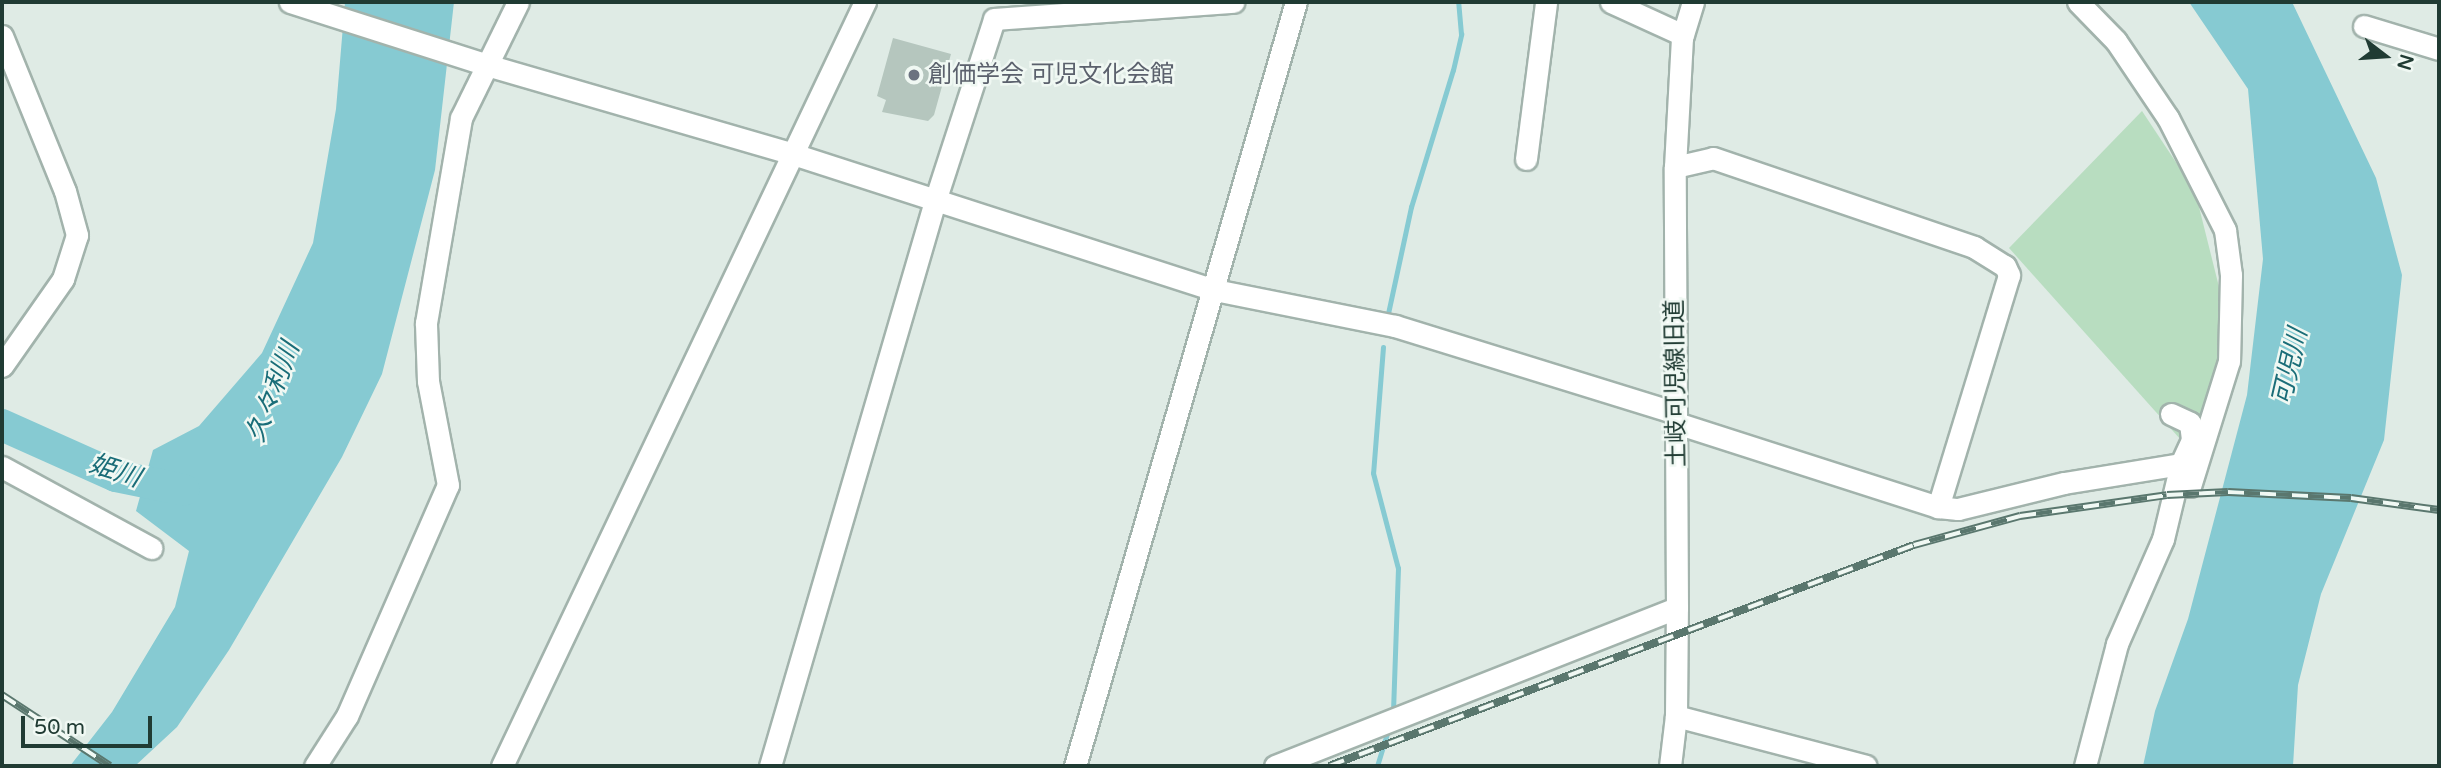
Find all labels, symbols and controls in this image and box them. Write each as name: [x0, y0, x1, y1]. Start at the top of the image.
north arrow: [2350, 21, 2420, 91]
text: N: [2392, 52, 2418, 73]
place label: 創価学会 可児文化会館: [928, 61, 1174, 89]
marker: 創価学会 可児文化会館: [906, 67, 922, 83]
street label: 土岐可児線旧道: [1660, 299, 1692, 467]
water label: 可児川: [2266, 325, 2314, 409]
water label: 久々利川: [240, 338, 306, 446]
water label: 姫川: [85, 448, 145, 494]
scale bar: [24, 702, 156, 746]
text: 50 m: [34, 715, 85, 740]

